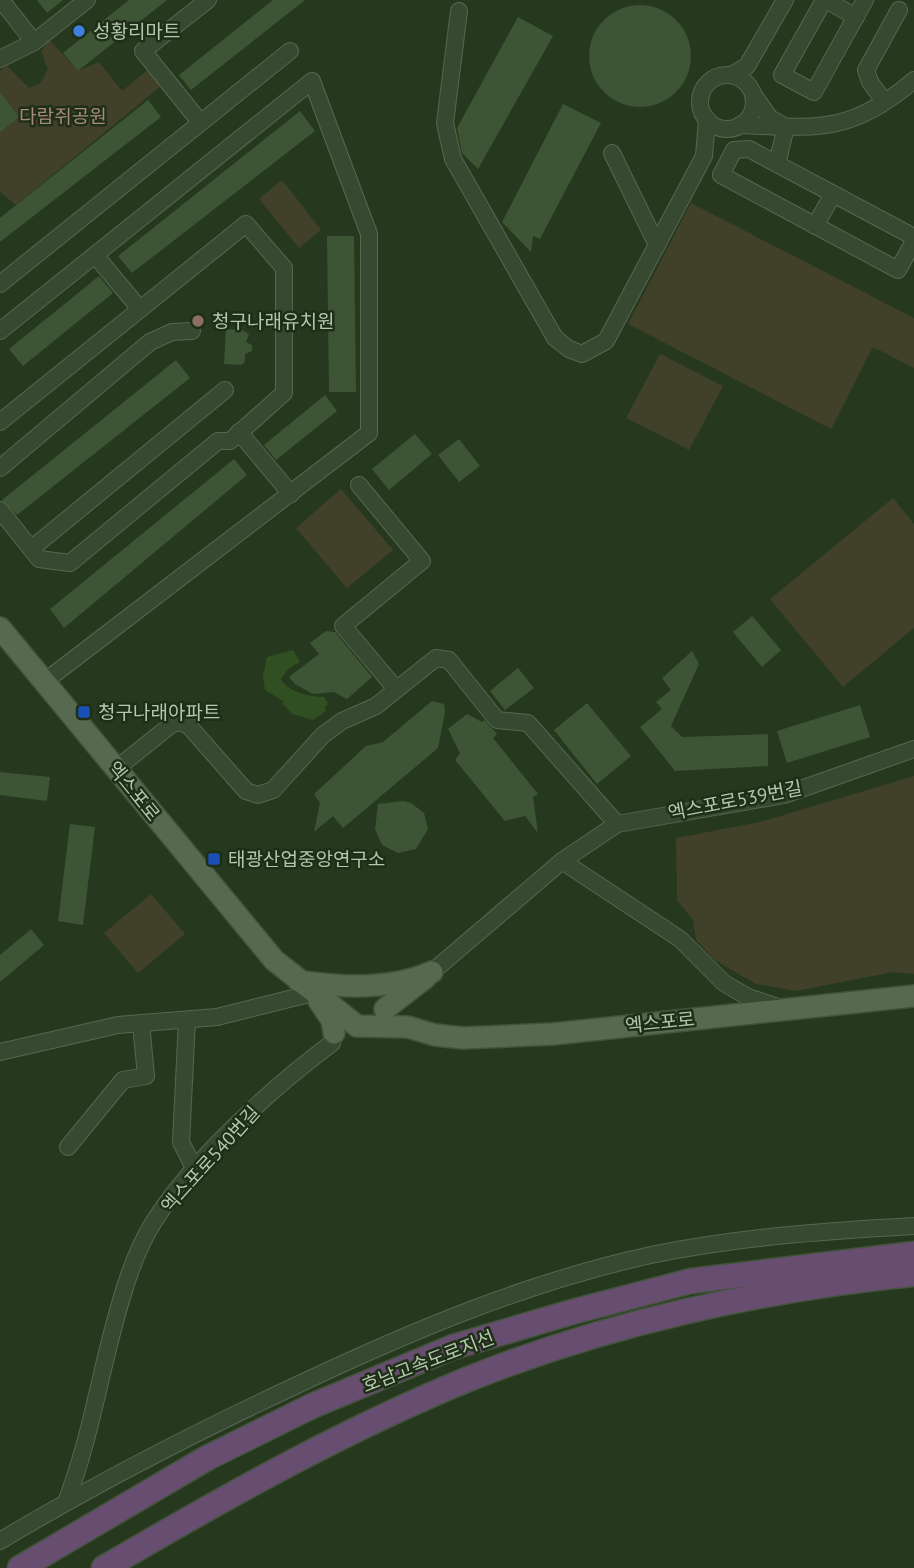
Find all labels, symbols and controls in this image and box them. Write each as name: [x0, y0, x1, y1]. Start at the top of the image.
place label: 성황리마트: [93, 19, 180, 43]
marker: 성황리마트: [71, 23, 87, 39]
park label: 다람쥐공원: [19, 104, 107, 128]
place label: 청구나래유치원: [212, 309, 334, 333]
marker: 청구나래유치원: [190, 313, 206, 329]
place label: 청구나래아파트: [98, 700, 220, 724]
marker: 청구나래아파트: [76, 704, 92, 720]
street label: 엑스포로: [103, 756, 165, 826]
street label: 엑스포로539번길: [666, 775, 804, 825]
place label: 태광산업중앙연구소: [228, 847, 385, 871]
marker: 태광산업중앙연구소: [206, 851, 222, 867]
street label: 엑스포로: [624, 1006, 696, 1038]
street label: 엑스포로540번길: [156, 1100, 264, 1218]
street label: 호남고속도로지선: [358, 1325, 498, 1397]

